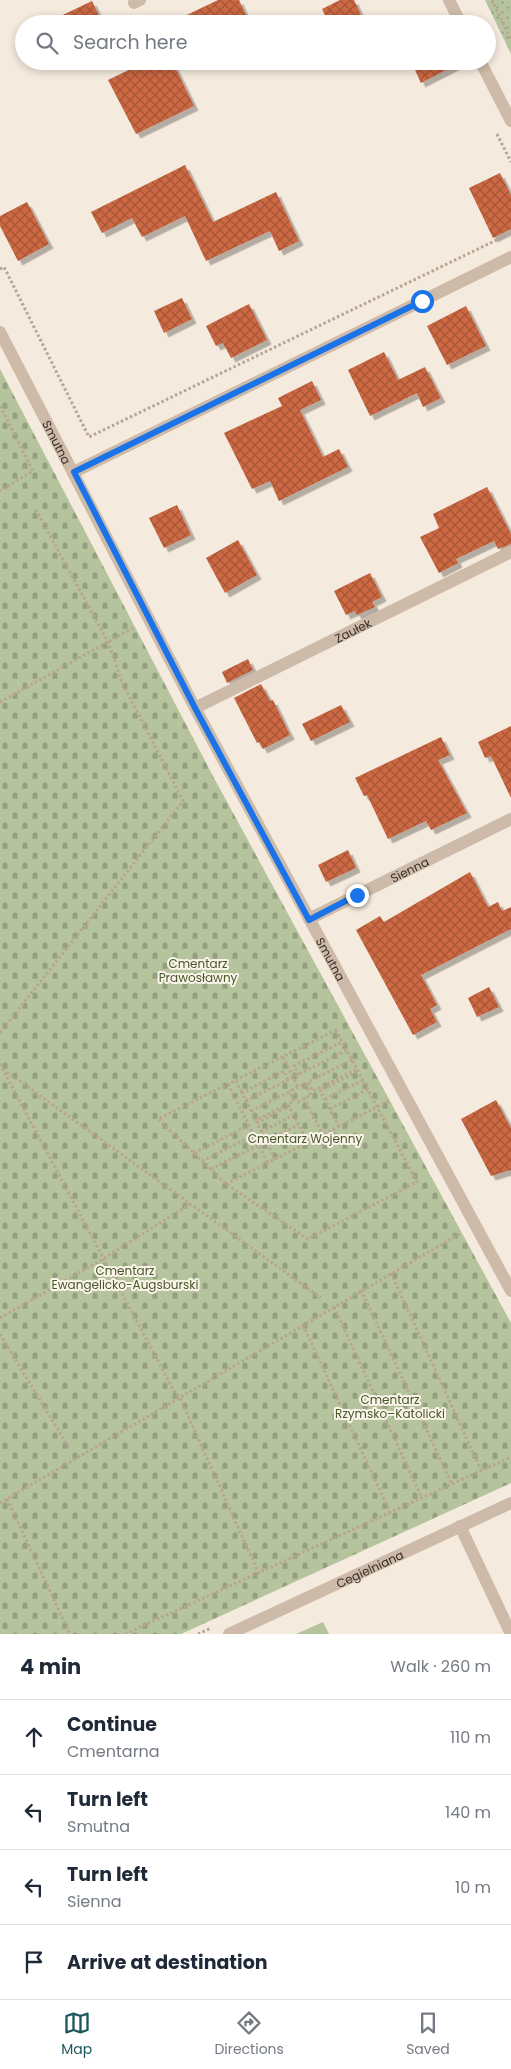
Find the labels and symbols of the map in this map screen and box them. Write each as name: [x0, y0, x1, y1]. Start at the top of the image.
route start: [411, 290, 434, 313]
street label: Smutna: [39, 417, 76, 467]
street label: Zaułek: [332, 613, 375, 646]
street label: Sienna: [387, 853, 431, 886]
route end: [346, 884, 369, 907]
street label: Smutna: [312, 934, 350, 984]
park label: Cmentarz Prawosławny: [159, 955, 238, 986]
park label: Cmentarz Wojenny: [248, 1130, 362, 1147]
park label: Cmentarz Ewangelicko-Augsburski: [52, 1262, 198, 1293]
park label: Cmentarz Rzymsko–Katolicki: [335, 1391, 445, 1422]
street label: Cegielniana: [333, 1546, 406, 1592]

